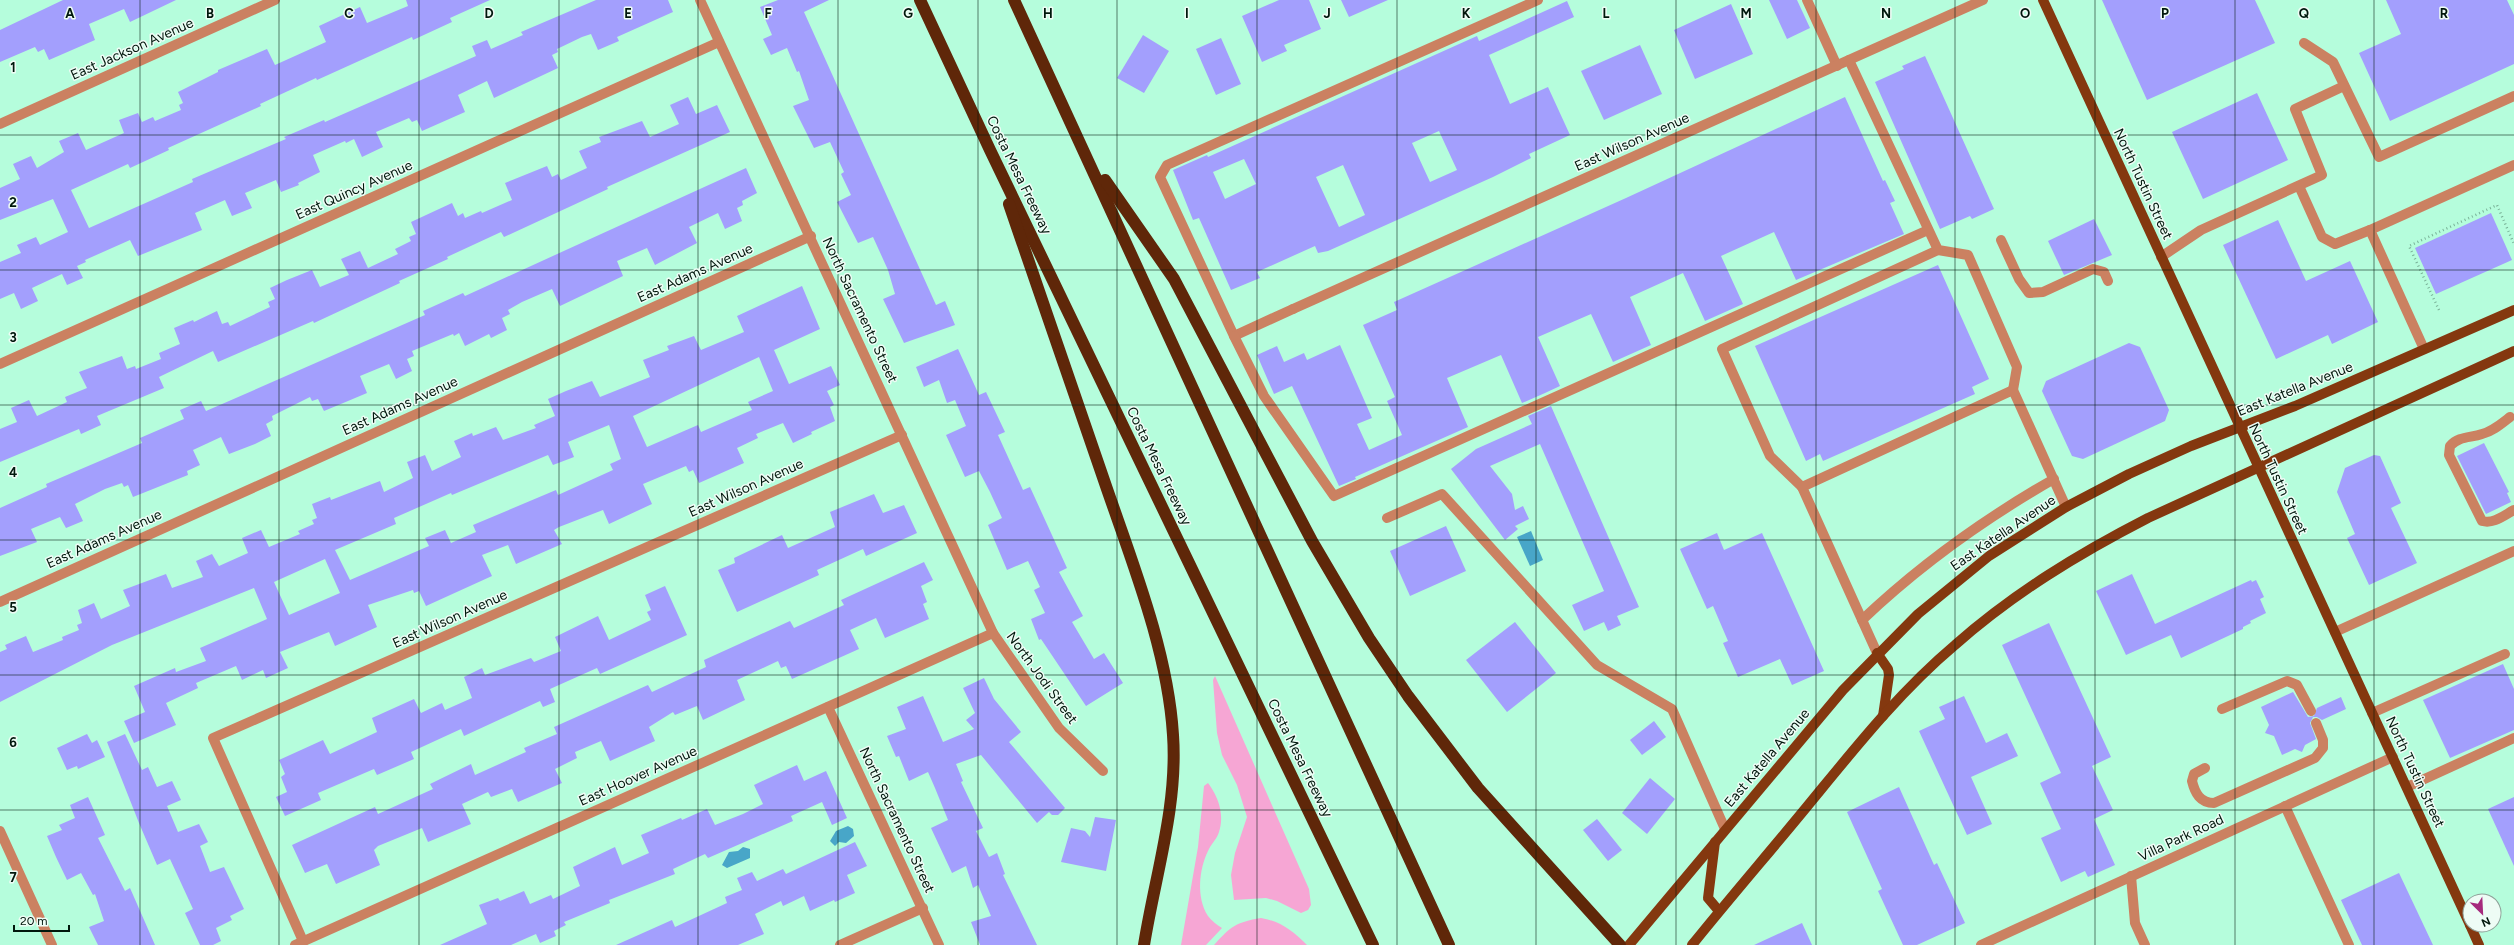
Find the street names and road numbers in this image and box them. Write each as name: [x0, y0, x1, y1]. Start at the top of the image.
street label: East Jackson Avenue: [68, 14, 196, 84]
street label: East Wilson Avenue: [1572, 109, 1692, 175]
street label: Costa Mesa Freeway: [983, 113, 1055, 238]
street label: North Tustin Street: [2110, 126, 2176, 242]
street label: East Quincy Avenue: [293, 156, 415, 223]
street label: North Sacramento Street: [819, 234, 901, 386]
street label: East Adams Avenue: [635, 240, 756, 306]
street label: East Katella Avenue: [2235, 358, 2356, 420]
street label: East Adams Avenue: [340, 373, 461, 439]
street label: Costa Mesa Freeway: [1123, 404, 1195, 529]
street label: North Tustin Street: [2245, 421, 2311, 537]
street label: East Wilson Avenue: [686, 455, 806, 521]
street label: East Katella Avenue: [1947, 491, 2059, 575]
street label: East Adams Avenue: [44, 506, 165, 572]
street label: East Wilson Avenue: [390, 586, 510, 652]
street label: North Jodi Street: [1003, 629, 1081, 727]
street label: Costa Mesa Freeway: [1264, 696, 1336, 821]
street label: East Katella Avenue: [1721, 705, 1813, 811]
street label: North Tustin Street: [2382, 714, 2448, 830]
street label: East Hoover Avenue: [576, 742, 700, 810]
street label: North Sacramento Street: [856, 744, 938, 896]
street label: Villa Park Road: [2136, 811, 2226, 865]

